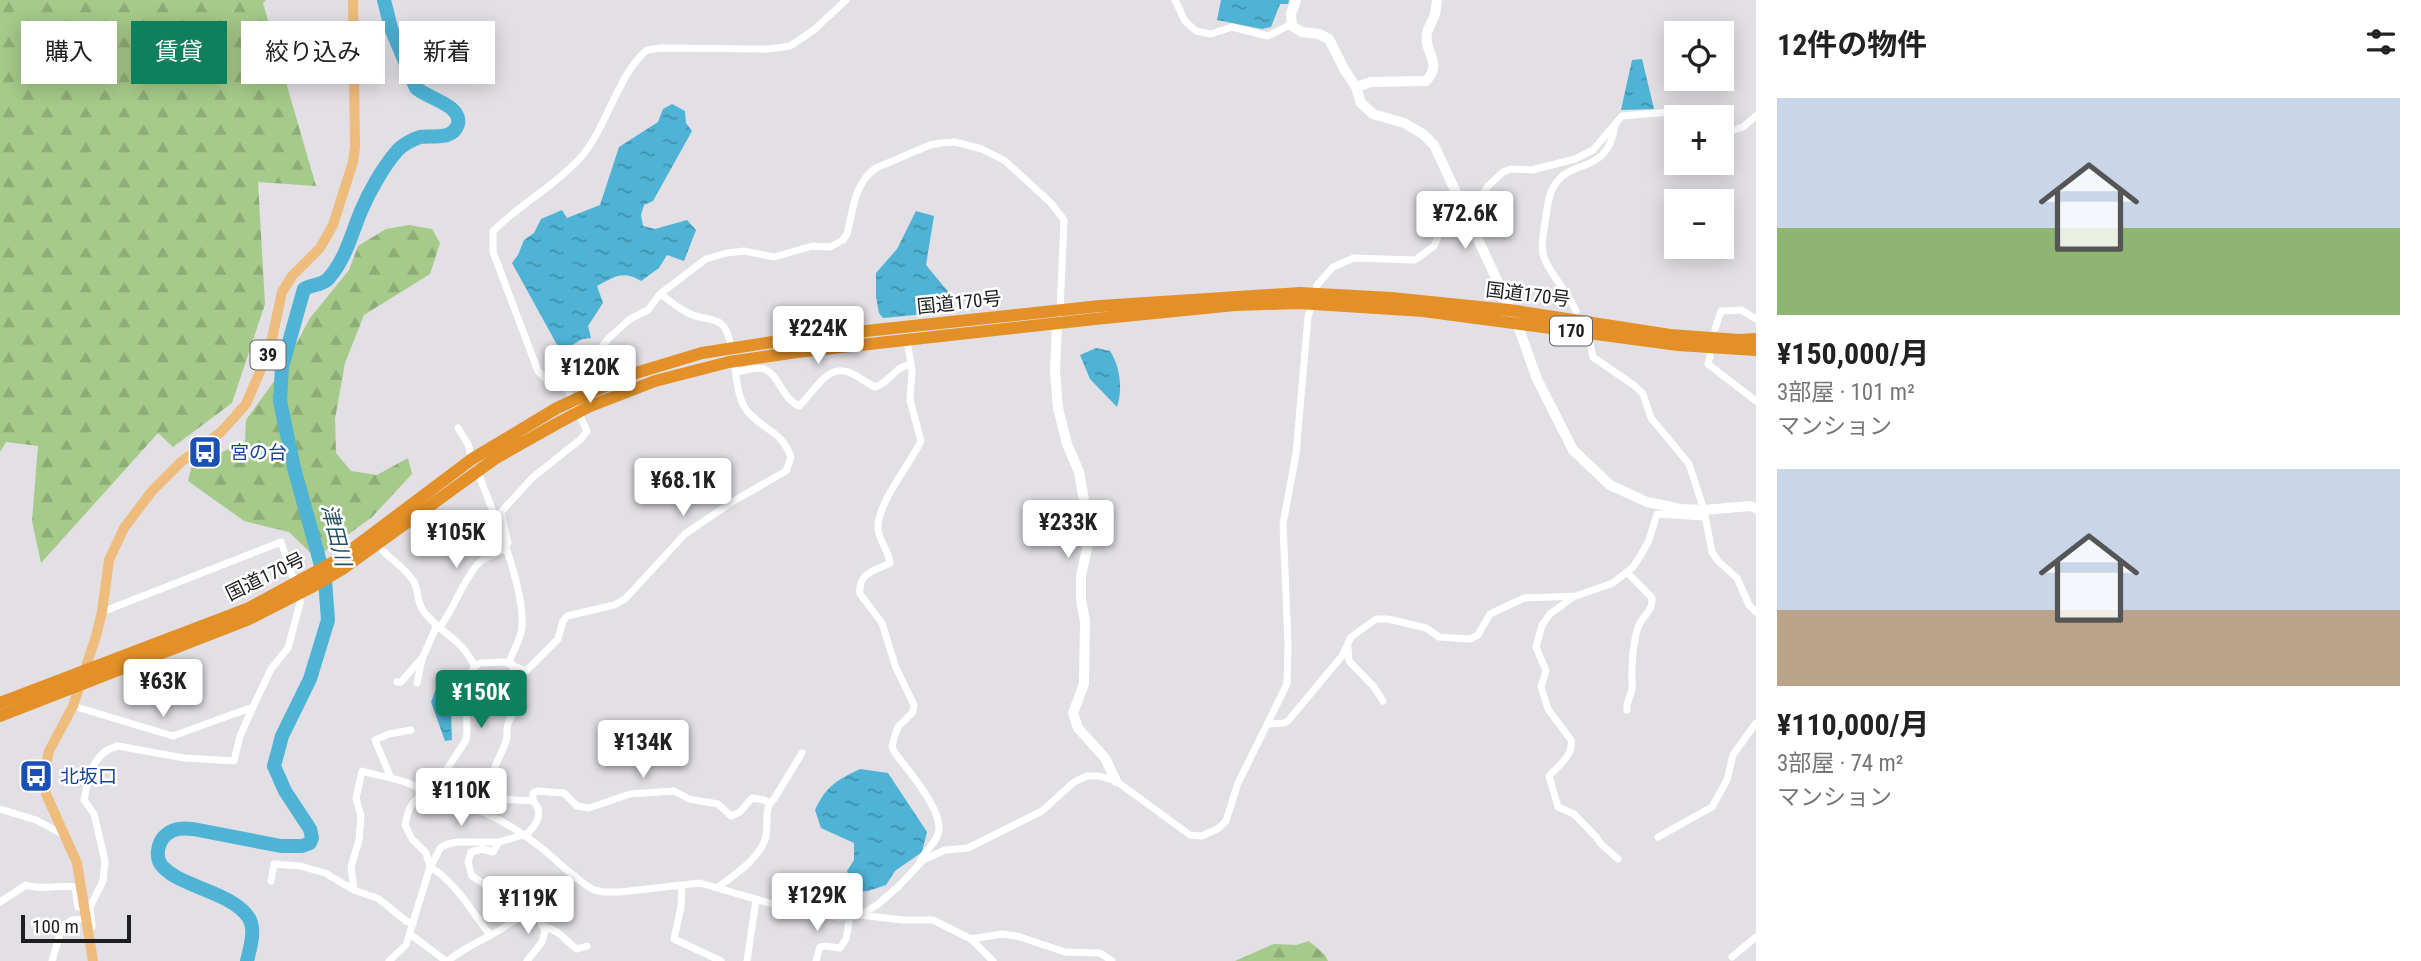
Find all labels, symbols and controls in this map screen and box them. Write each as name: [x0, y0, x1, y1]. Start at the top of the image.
chip: 購入: [21, 21, 117, 84]
chip: 賃貸: [131, 21, 227, 84]
chip: 絞り込み: [241, 21, 385, 84]
chip: 新着: [399, 21, 495, 84]
map controls: [1664, 21, 1734, 259]
button: locate: [1664, 21, 1734, 91]
icon: filters: [2362, 23, 2400, 61]
text: 12件の物件: [1777, 27, 1927, 62]
button: +: [1664, 105, 1734, 175]
icon: home: [2026, 144, 2152, 270]
button: −: [1664, 189, 1734, 259]
pin: ¥72.6K: [1408, 191, 1522, 251]
text: ¥72.6K: [1432, 200, 1498, 227]
street label: 国道170号: [1484, 278, 1572, 311]
street label: 国道170号: [916, 287, 1003, 318]
pin: ¥224K: [769, 306, 867, 366]
text: ¥224K: [789, 315, 847, 342]
road number: 170: [1550, 316, 1592, 346]
text: ¥150,000/月: [1777, 336, 1930, 371]
road number: 39: [250, 340, 286, 370]
pin: ¥120K: [541, 346, 639, 405]
text: ¥120K: [561, 354, 619, 381]
text: 3部屋 · 101 m²: [1777, 379, 1915, 406]
text: マンション: [1777, 413, 1892, 440]
bus stop icon: 宮の台: [186, 433, 224, 471]
place label: 宮の台: [230, 441, 287, 464]
pin: ¥68.1K: [626, 458, 740, 518]
text: ¥68.1K: [650, 467, 716, 494]
pin: ¥233K: [1019, 500, 1117, 560]
water label: 津田川: [317, 502, 356, 570]
text: ¥233K: [1039, 509, 1097, 536]
pin: ¥105K: [407, 510, 505, 570]
icon: home: [2026, 515, 2152, 641]
text: ¥105K: [427, 519, 485, 546]
street label: 国道170号: [222, 547, 309, 605]
pin: ¥63K: [122, 660, 204, 719]
text: ¥63K: [140, 668, 186, 695]
pin: ¥150K: [432, 670, 530, 730]
text: ¥150K: [452, 679, 510, 706]
text: ¥110,000/月: [1777, 707, 1930, 742]
pin: ¥134K: [594, 720, 692, 780]
text: ¥134K: [614, 729, 672, 756]
text: 3部屋 · 74 m²: [1777, 750, 1903, 777]
bus stop icon: 北坂口: [17, 757, 55, 795]
place label: 北坂口: [60, 765, 117, 788]
pin: ¥110K: [412, 768, 510, 828]
text: ¥110K: [432, 777, 490, 804]
text: マンション: [1777, 784, 1892, 811]
pin: ¥129K: [768, 874, 866, 933]
pin: ¥119K: [479, 876, 577, 936]
text: ¥129K: [788, 882, 846, 909]
text: ¥119K: [499, 885, 557, 912]
scale bar: [21, 912, 131, 944]
text: 100 m: [32, 915, 79, 938]

